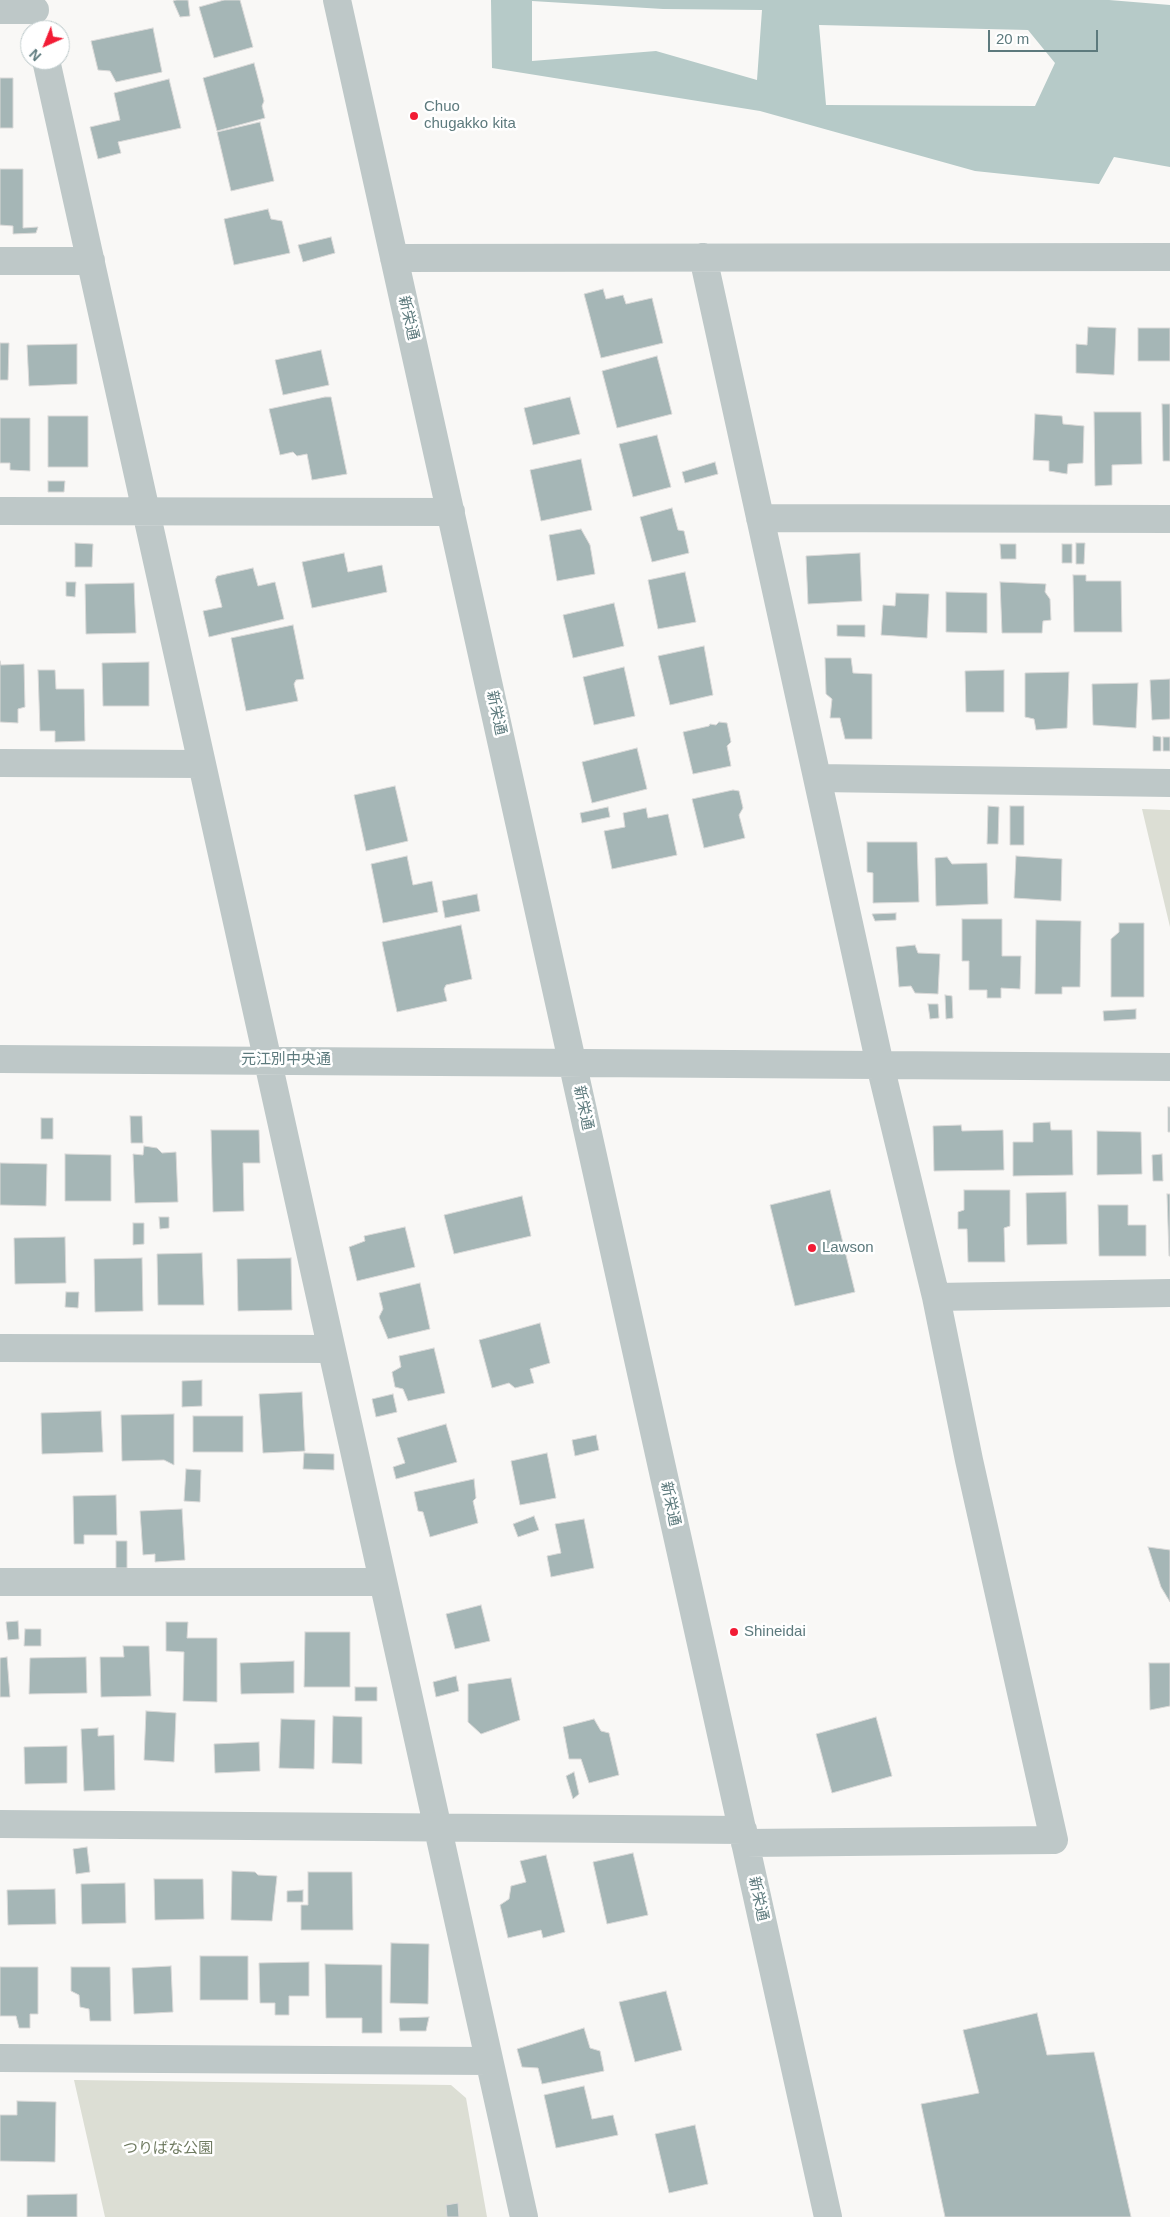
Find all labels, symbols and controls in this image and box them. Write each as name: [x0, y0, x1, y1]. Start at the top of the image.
north arrow: [20, 20, 70, 70]
scale bar: [990, 20, 1100, 52]
text: 20 m: [996, 30, 1029, 47]
text: N: [26, 46, 44, 64]
place label: Chuo chugakko kita: [424, 98, 516, 133]
marker: Chuo chugakko kita: [408, 110, 420, 122]
street label: 新栄通: [394, 294, 422, 342]
street label: 新栄通: [483, 689, 509, 737]
street label: 元江別中央通: [241, 1051, 331, 1069]
street label: 新栄通: [570, 1084, 596, 1132]
place label: Lawson: [822, 1239, 874, 1257]
marker: Lawson: [806, 1242, 818, 1254]
street label: 新栄通: [657, 1480, 683, 1528]
place label: Shineidai: [744, 1623, 806, 1641]
marker: Shineidai: [728, 1626, 740, 1638]
street label: 新栄通: [745, 1875, 771, 1923]
park label: つりばな公園: [123, 2140, 213, 2158]

